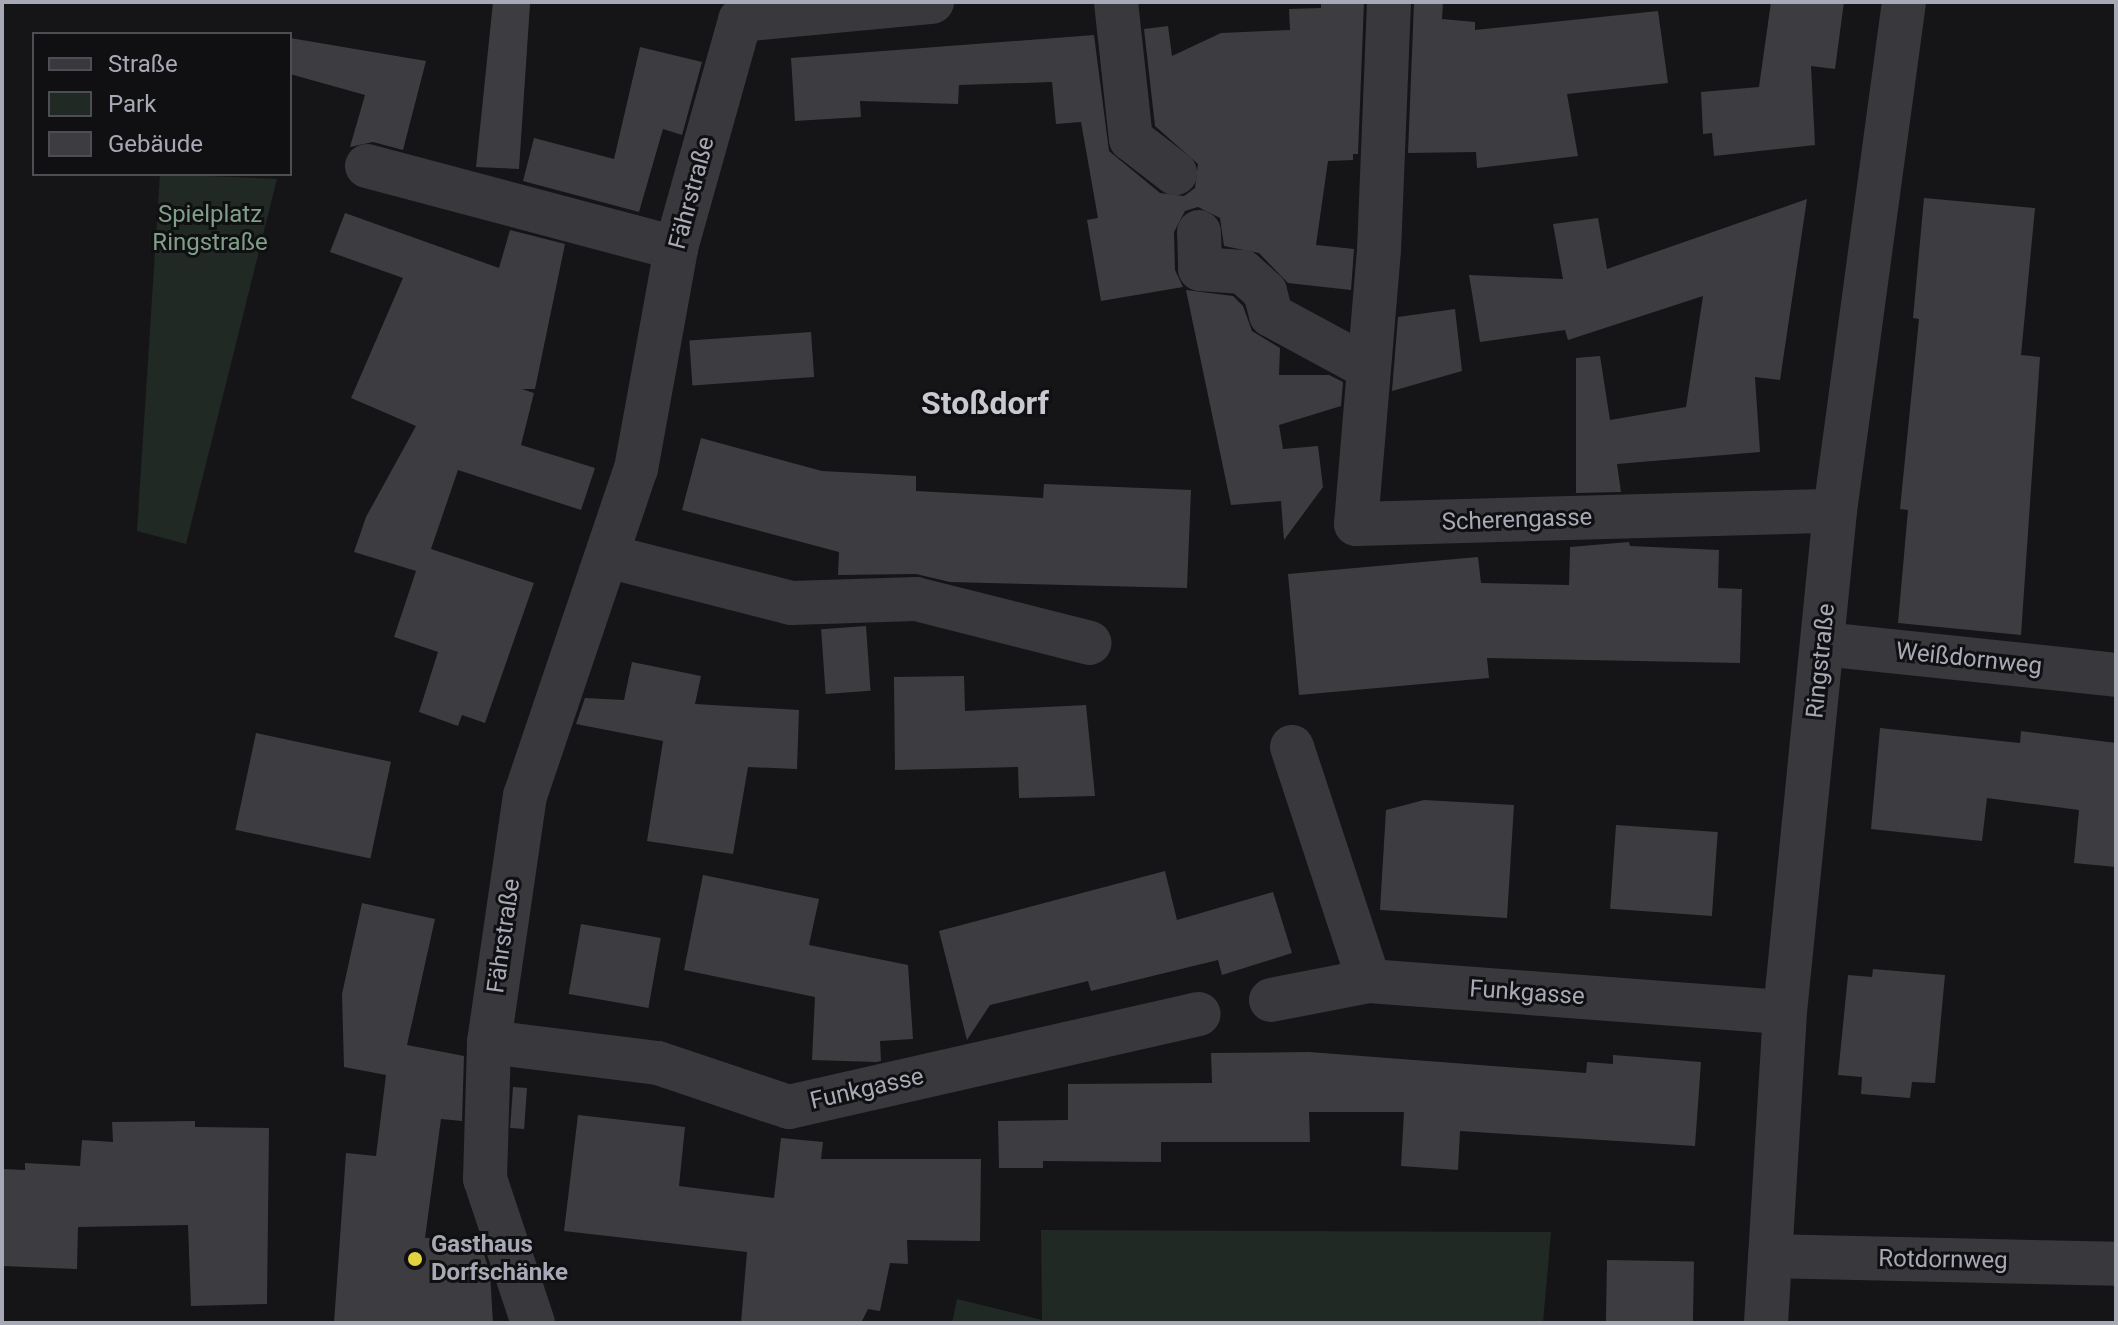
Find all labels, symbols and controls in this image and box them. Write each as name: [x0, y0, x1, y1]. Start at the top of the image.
legend: [32, 32, 292, 176]
text: Straße: [108, 50, 178, 78]
text: Park: [108, 90, 156, 118]
text: Gebäude: [108, 130, 203, 158]
street label: Fährstraße: [663, 134, 721, 252]
park label: Spielplatz Ringstraße: [152, 201, 268, 257]
district label: Stoßdorf: [921, 384, 1049, 422]
street label: Scherengasse: [1441, 503, 1593, 537]
street label: Ringstraße: [1801, 602, 1841, 720]
street label: Weißdornweg: [1895, 637, 2043, 681]
street label: Fährstraße: [482, 877, 526, 995]
street label: Funkgasse: [1468, 975, 1586, 1011]
street label: Funkgasse: [808, 1062, 926, 1116]
place label: Gasthaus Dorfschänke: [431, 1231, 568, 1287]
street label: Rotdornweg: [1878, 1244, 2008, 1276]
marker: Gasthaus Dorfschänke: [406, 1250, 424, 1268]

